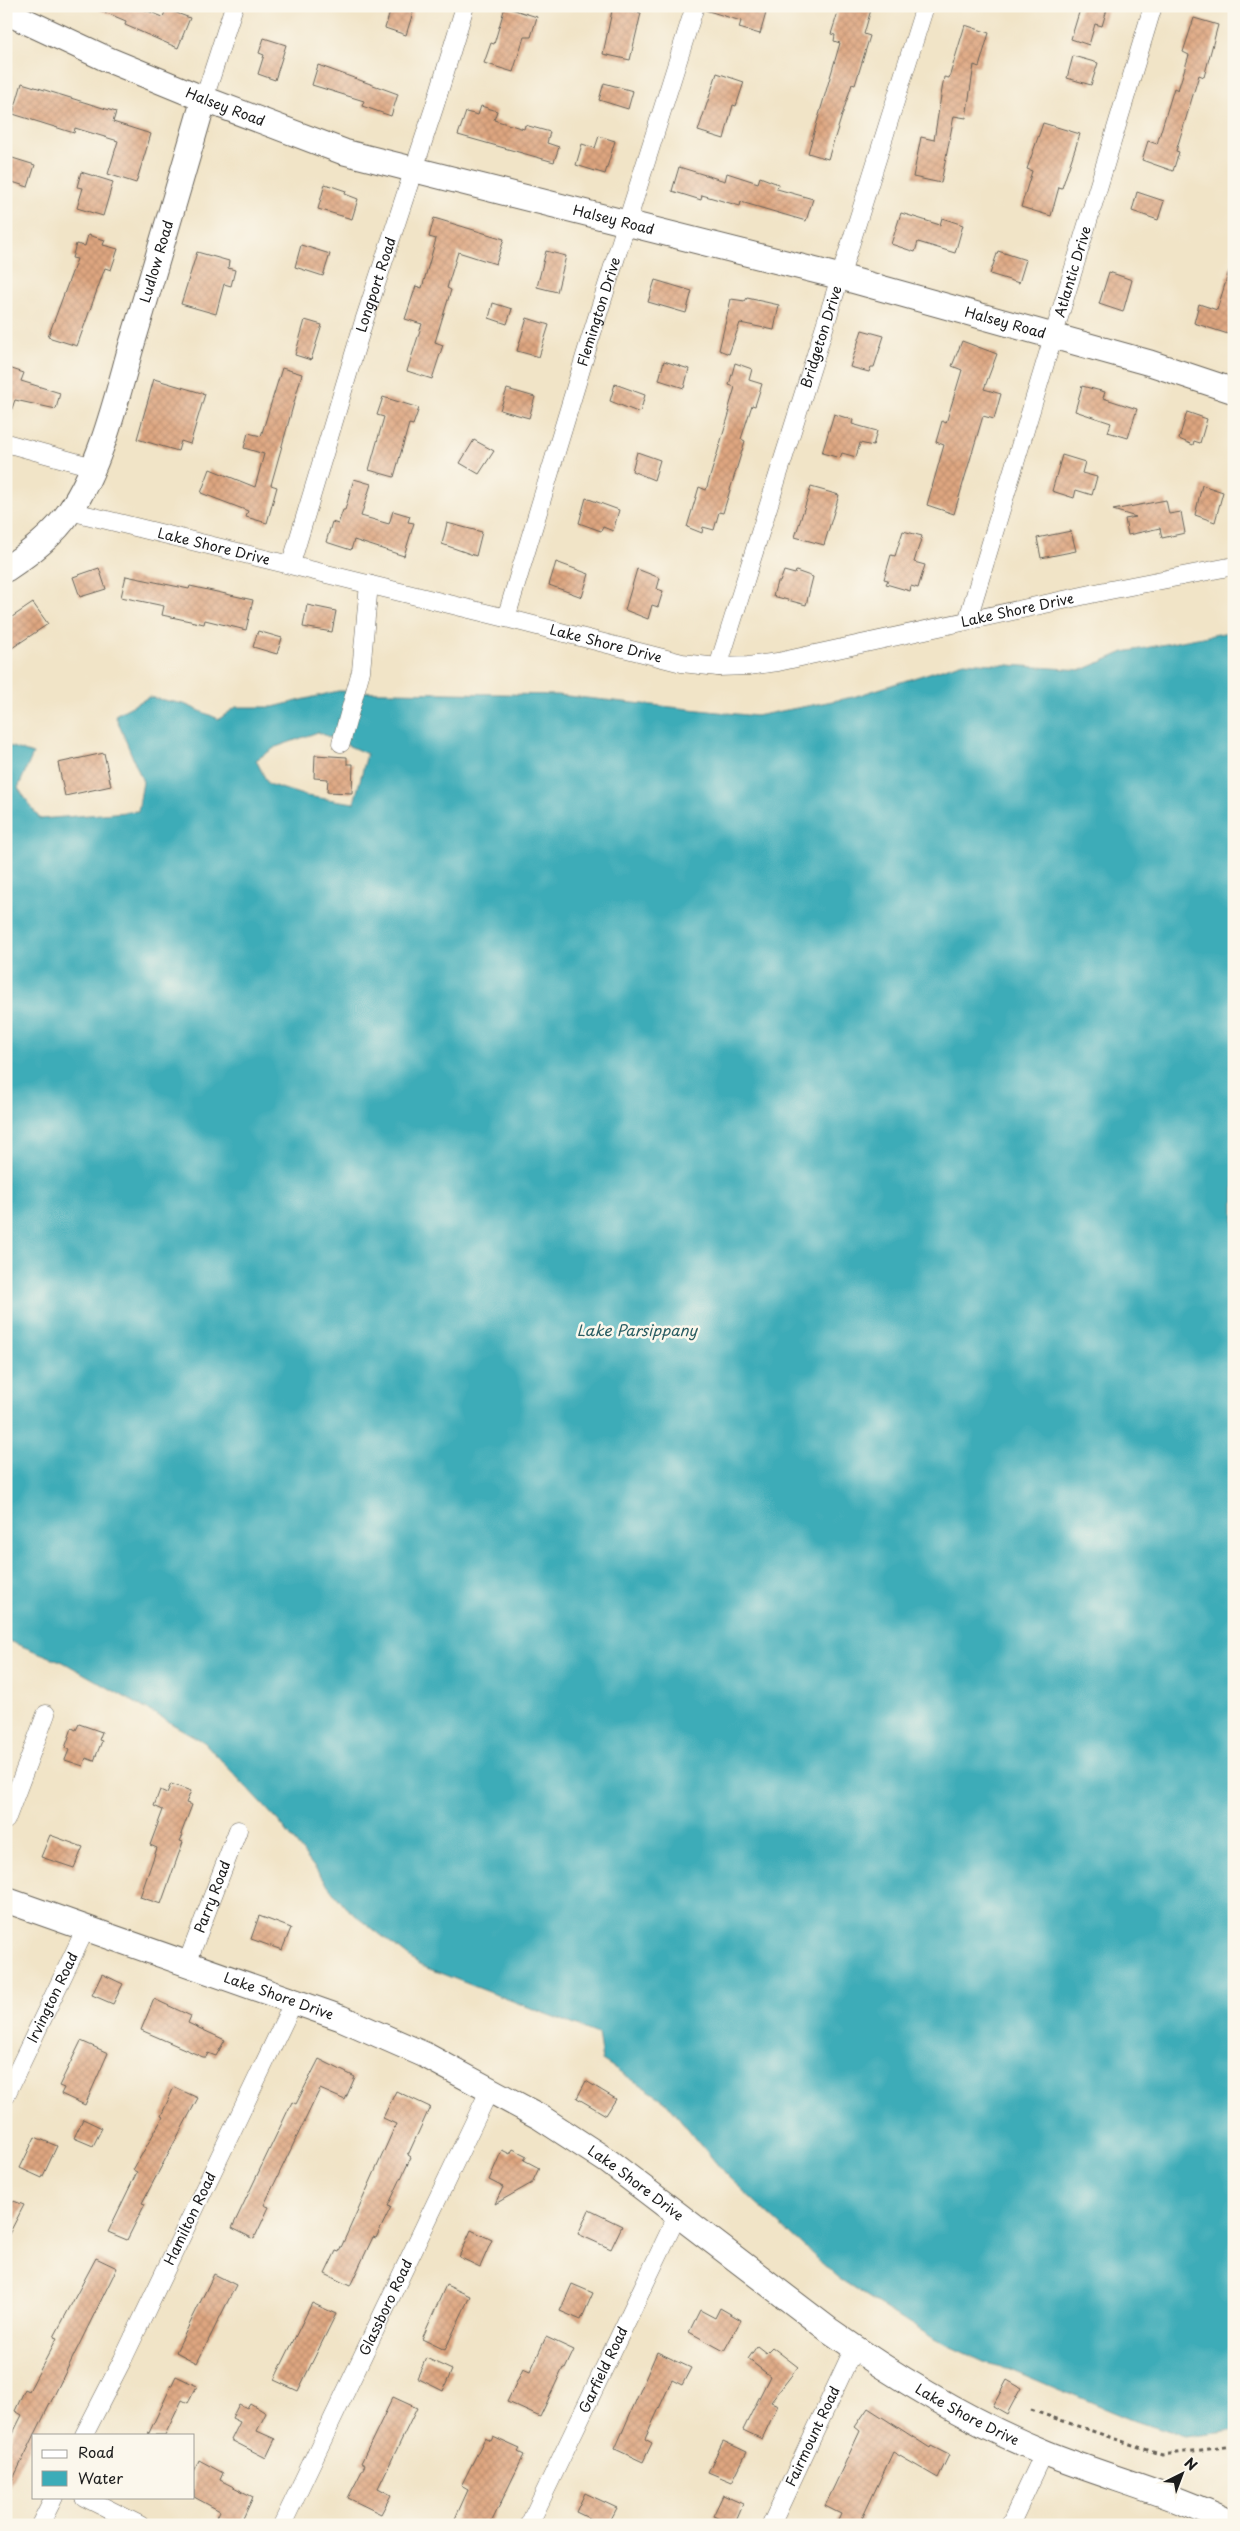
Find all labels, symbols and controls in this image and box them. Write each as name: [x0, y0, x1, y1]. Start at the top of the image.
street label: Halsey Road: [183, 82, 268, 131]
street label: Halsey Road: [571, 199, 657, 240]
street label: Ludlow Road: [134, 218, 178, 305]
street label: Atlantic Drive: [1049, 223, 1096, 320]
street label: Longport Road: [350, 234, 401, 335]
street label: Flemington Drive: [571, 254, 625, 369]
street label: Bridgeton Drive: [795, 283, 847, 390]
street label: Halsey Road: [962, 301, 1048, 344]
street label: Lake Shore Drive: [155, 522, 272, 570]
street label: Lake Shore Drive: [959, 587, 1076, 632]
street label: Lake Shore Drive: [548, 619, 664, 667]
water label: Lake Parsippany: [577, 1318, 699, 1341]
street label: Parry Road: [189, 1857, 235, 1936]
street label: Irvington Road: [22, 1949, 83, 2046]
street label: Lake Shore Drive: [221, 1967, 337, 2025]
street label: Lake Shore Drive: [584, 2140, 688, 2226]
street label: Hamilton Road: [158, 2168, 221, 2268]
street label: Glassboro Road: [353, 2256, 417, 2359]
street label: Garfield Road: [573, 2323, 633, 2416]
street label: Lake Shore Drive: [911, 2378, 1023, 2450]
street label: Fairmount Road: [780, 2383, 845, 2490]
legend: [32, 2434, 195, 2498]
text: Road: [78, 2440, 114, 2463]
north arrow: [1158, 2448, 1208, 2498]
text: N: [1180, 2452, 1202, 2475]
text: Water: [78, 2466, 123, 2489]

